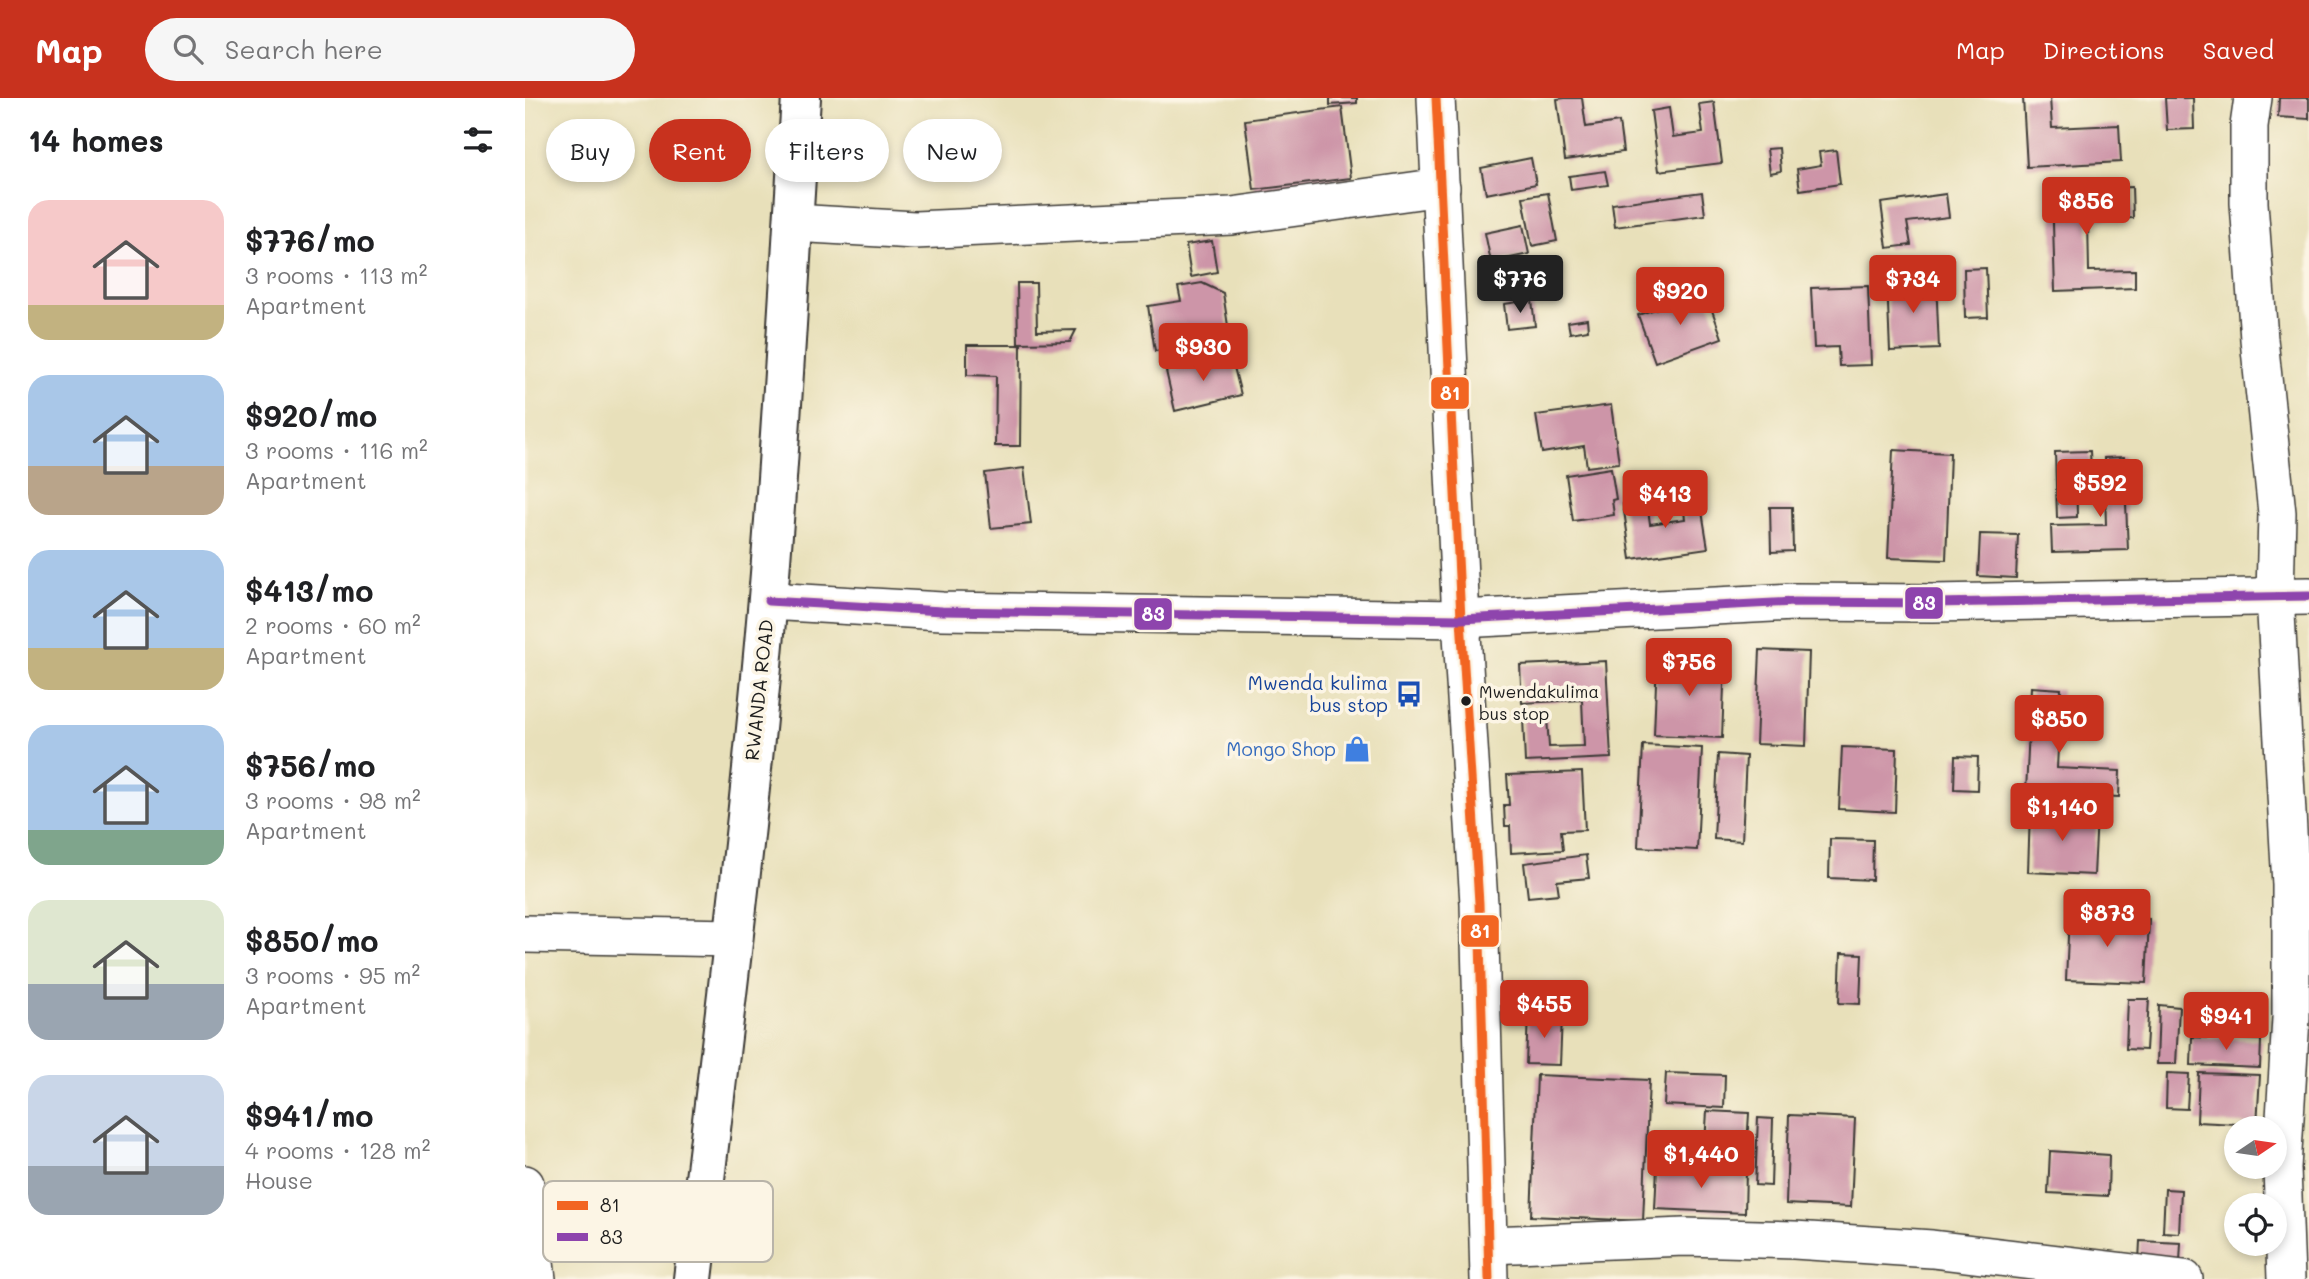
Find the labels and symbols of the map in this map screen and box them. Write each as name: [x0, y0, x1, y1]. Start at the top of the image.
pin: $856: [2045, 178, 2127, 237]
pin: $776: [1479, 256, 1561, 315]
pin: $734: [1872, 256, 1954, 315]
pin: $920: [1639, 268, 1721, 327]
pin: $930: [1162, 324, 1244, 383]
line badge: 81: [1430, 376, 1470, 410]
text: 81: [1440, 380, 1460, 405]
pin: $592: [2059, 460, 2141, 519]
pin: $413: [1624, 470, 1706, 530]
line badge: 83: [1904, 586, 1944, 620]
text: 83: [1912, 590, 1936, 615]
line badge: 83: [1133, 597, 1173, 631]
text: 83: [1141, 601, 1165, 626]
street label: RWANDA ROAD: [739, 618, 778, 762]
pin: $756: [1648, 638, 1730, 698]
place label: Mwenda kulima bus stop: [1248, 670, 1388, 717]
bus stop icon: Mwenda kulima bus stop: [1394, 679, 1424, 709]
place label: Mwendakulima bus stop: [1479, 680, 1599, 724]
marker: Mwendakulima bus stop: [1459, 694, 1473, 708]
pin: $850: [2018, 696, 2100, 755]
shop icon: Mongo Shop: [1342, 734, 1372, 764]
place label: Mongo Shop: [1226, 736, 1336, 761]
pin: $1,140: [2005, 784, 2119, 843]
pin: $873: [2066, 890, 2148, 949]
line badge: 81: [1460, 914, 1500, 948]
text: 81: [1470, 918, 1490, 943]
pin: $455: [1503, 981, 1585, 1040]
pin: $941: [2185, 992, 2267, 1052]
north arrow: [2224, 1116, 2287, 1180]
pin: $1,440: [1644, 1130, 1758, 1190]
legend: [543, 1181, 773, 1262]
text: 81: [600, 1192, 620, 1217]
text: 83: [600, 1224, 623, 1249]

